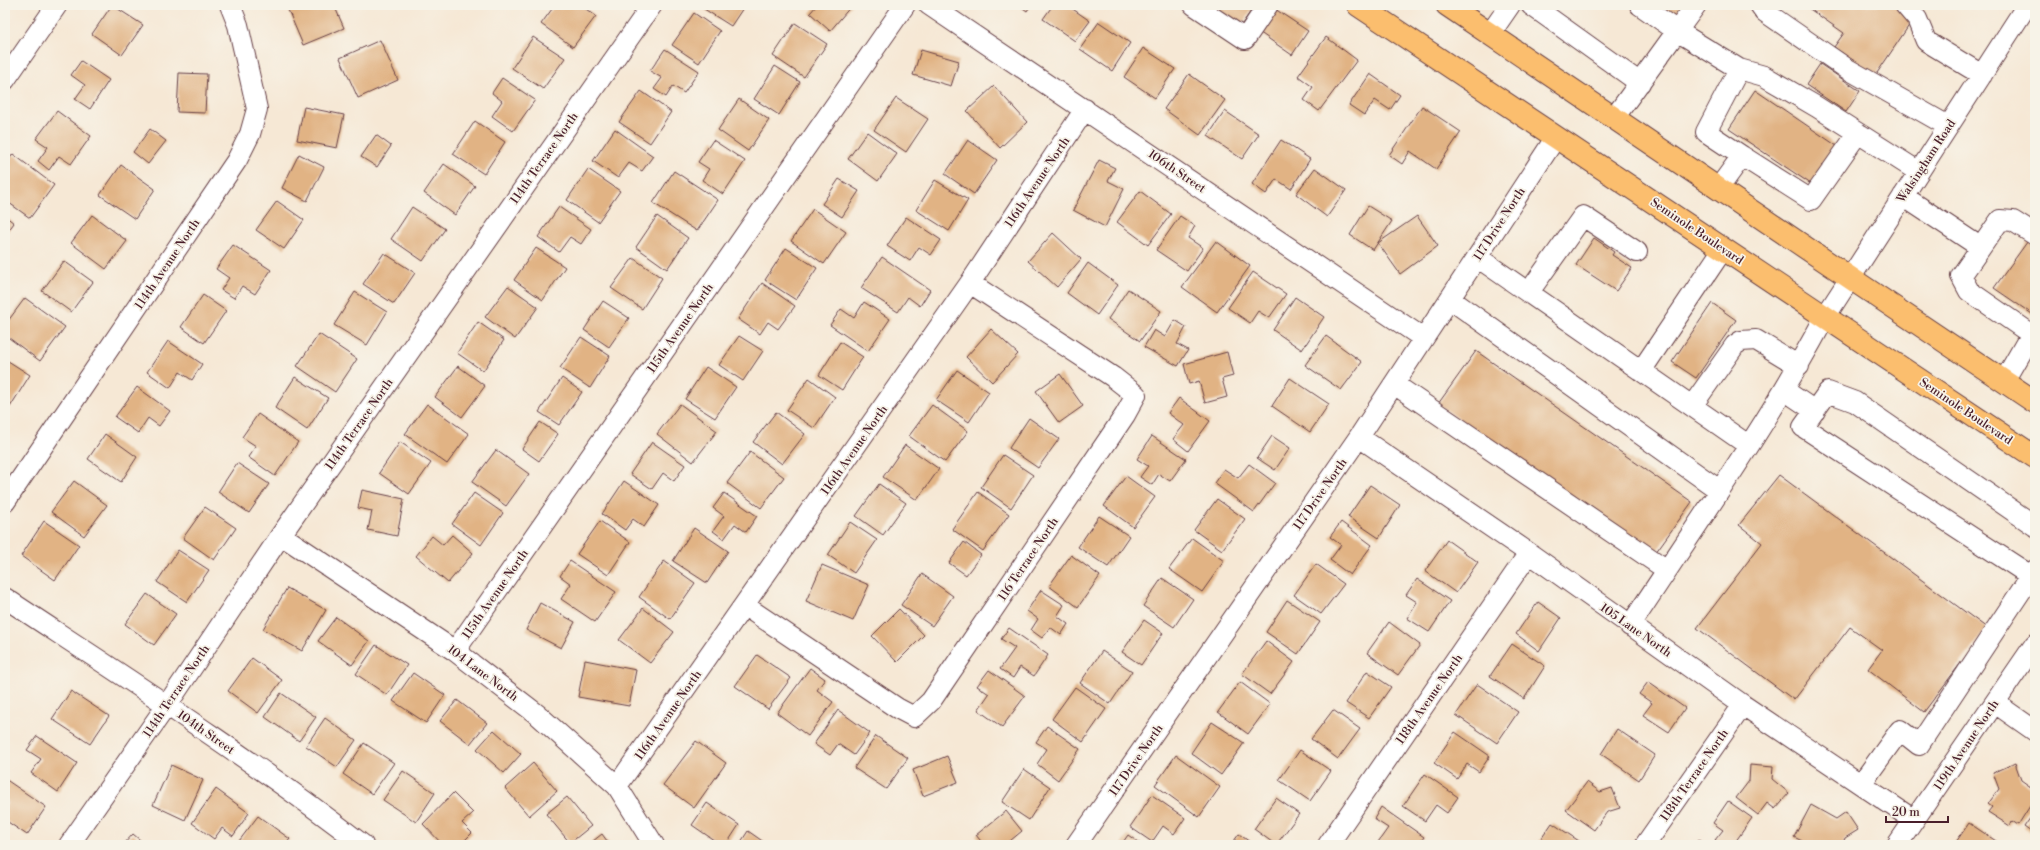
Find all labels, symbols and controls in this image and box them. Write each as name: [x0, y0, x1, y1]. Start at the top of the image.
street label: 114th Terrace North: [507, 109, 582, 207]
street label: Walsingham Road: [1893, 117, 1959, 207]
street label: 116th Avenue North: [1002, 134, 1073, 230]
street label: 106th Street: [1145, 147, 1209, 197]
street label: 117 Drive North: [1470, 185, 1529, 264]
street label: Seminole Boulevard: [1647, 195, 1746, 268]
street label: 114th Avenue North: [132, 216, 203, 312]
street label: 115th Avenue North: [644, 281, 717, 376]
street label: 114th Terrace North: [322, 375, 397, 473]
street label: Seminole Boulevard: [1916, 375, 2015, 448]
street label: 116th Avenue North: [818, 402, 891, 498]
street label: 117 Drive North: [1290, 455, 1351, 533]
street label: 116 Terrace North: [995, 515, 1062, 604]
street label: 115th Avenue North: [459, 547, 532, 642]
street label: 105 Lane North: [1597, 600, 1674, 661]
street label: 114th Terrace North: [140, 642, 213, 741]
street label: 104 Lane North: [444, 642, 521, 705]
street label: 118th Avenue North: [1393, 651, 1466, 747]
street label: 116th Avenue North: [632, 667, 705, 763]
street label: 119th Avenue North: [1931, 697, 2002, 793]
street label: 104th Street: [174, 707, 238, 758]
street label: 117 Drive North: [1106, 721, 1167, 799]
street label: 118th Terrace North: [1657, 726, 1732, 824]
scale bar: [1886, 798, 1948, 824]
text: 20 m: [1892, 805, 1920, 820]

